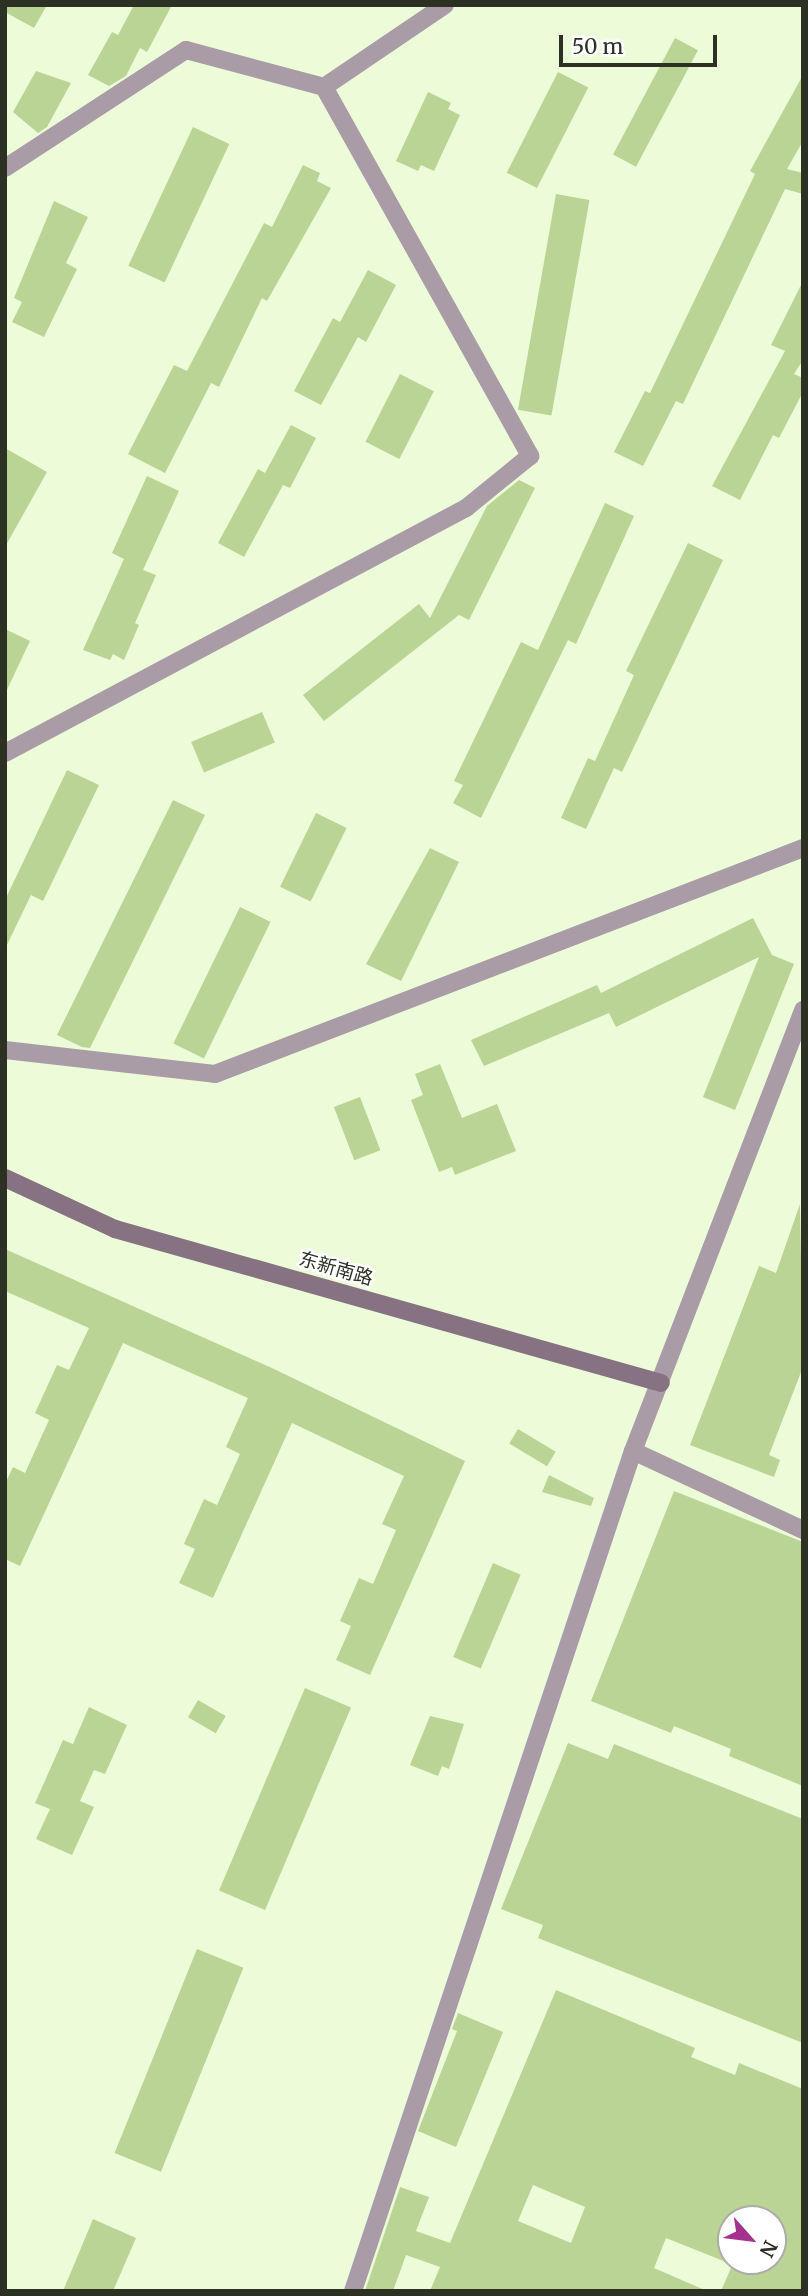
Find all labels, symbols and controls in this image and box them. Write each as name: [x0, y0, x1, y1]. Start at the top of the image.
scale bar: [563, 21, 720, 65]
text: 50 m: [572, 33, 623, 60]
street label: 东新南路: [296, 1248, 376, 1290]
north arrow: [717, 2205, 787, 2275]
text: N: [755, 2237, 783, 2261]

